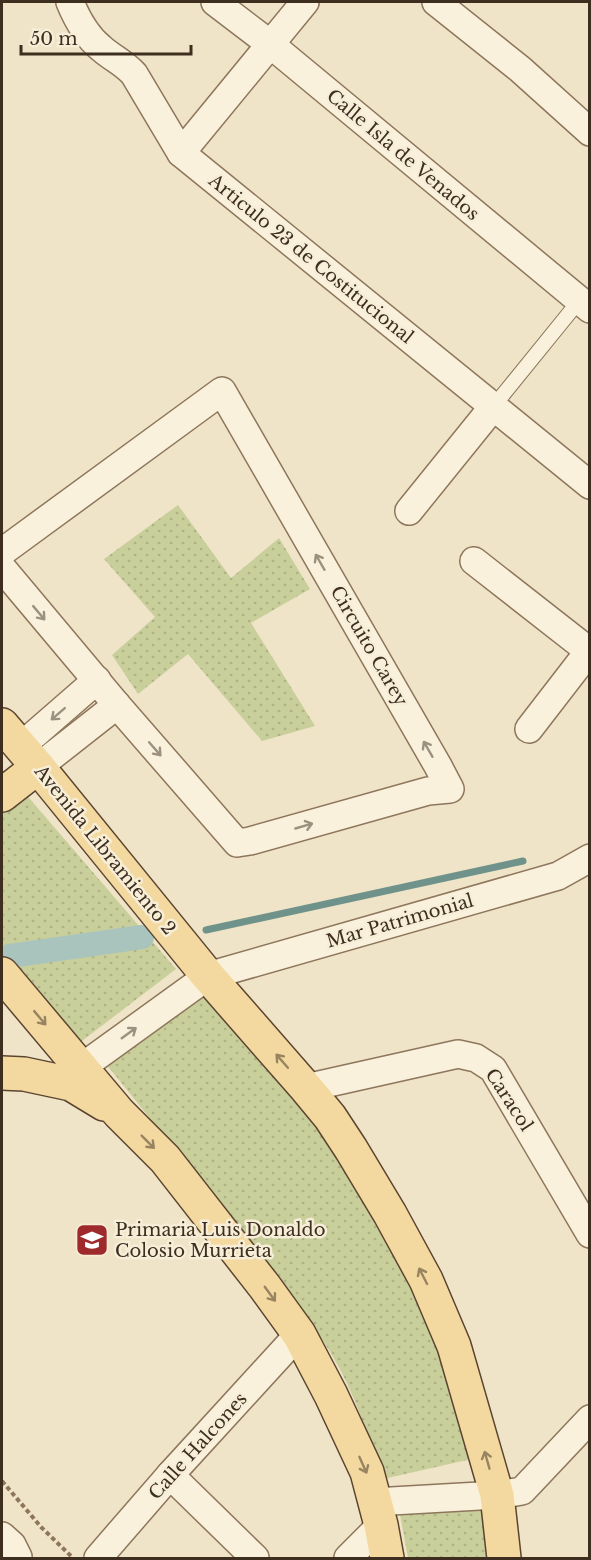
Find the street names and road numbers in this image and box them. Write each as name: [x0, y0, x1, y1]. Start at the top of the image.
street label: Calle Isla de Venados: [322, 85, 484, 225]
street label: Articulo 23 de Costitucional: [203, 169, 418, 348]
street label: Circuito Carey: [326, 582, 413, 710]
street label: Avenida Libramiento 2: [29, 760, 180, 939]
street label: Mar Patrimonial: [324, 889, 476, 953]
street label: Caracol: [481, 1065, 537, 1136]
street label: Calle Halcones: [144, 1388, 252, 1504]

